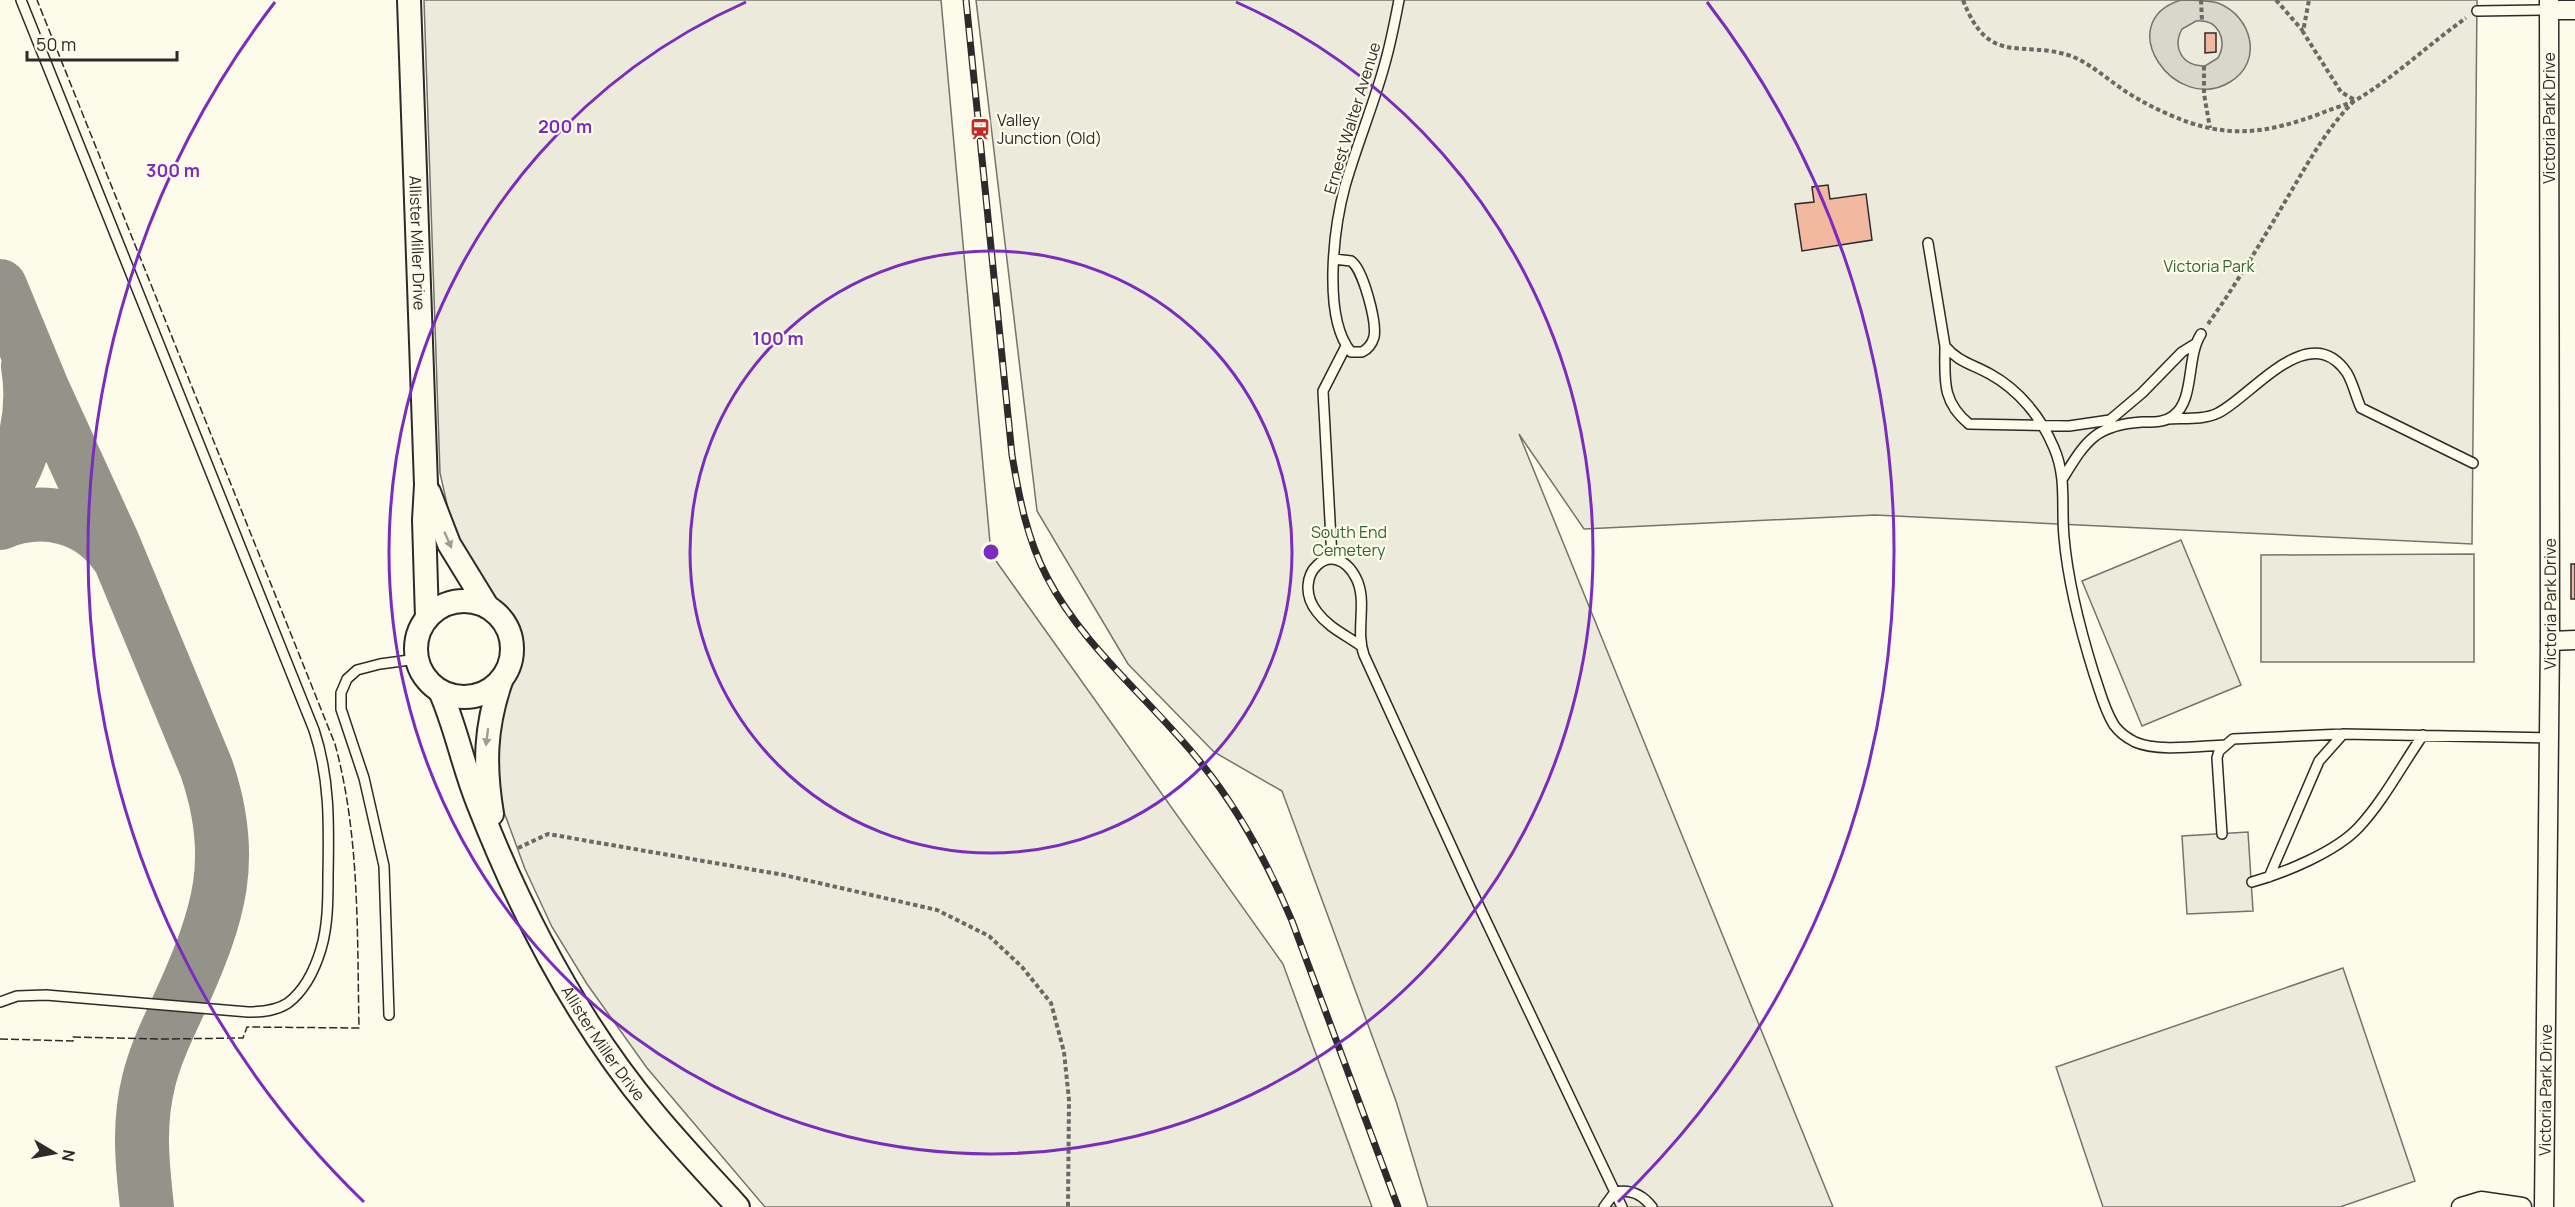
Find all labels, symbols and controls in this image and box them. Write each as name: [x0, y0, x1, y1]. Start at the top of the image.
scale bar: [27, 24, 177, 62]
text: 50 m: [36, 32, 76, 56]
street label: Ernest Walter Avenue: [1318, 39, 1386, 197]
street label: Victoria Park Drive: [2538, 52, 2560, 184]
place label: Valley Junction (Old): [997, 109, 1102, 149]
text: 200 m: [538, 114, 592, 138]
station icon: Valley Junction (Old): [968, 117, 992, 141]
text: 300 m: [146, 158, 200, 182]
street label: Allister Miller Drive: [404, 175, 431, 311]
park label: Victoria Park: [2164, 255, 2256, 277]
text: 100 m: [752, 326, 804, 350]
park label: South End Cemetery: [1311, 521, 1387, 561]
one-way arrow: [443, 531, 452, 548]
street label: Victoria Park Drive: [2539, 538, 2561, 670]
centre of rings: [981, 542, 1001, 562]
one-way arrow: [483, 728, 492, 747]
street label: Allister Miller Drive: [556, 982, 650, 1105]
street label: Victoria Park Drive: [2534, 1024, 2557, 1156]
north arrow: [24, 1123, 84, 1183]
text: N: [57, 1148, 81, 1163]

